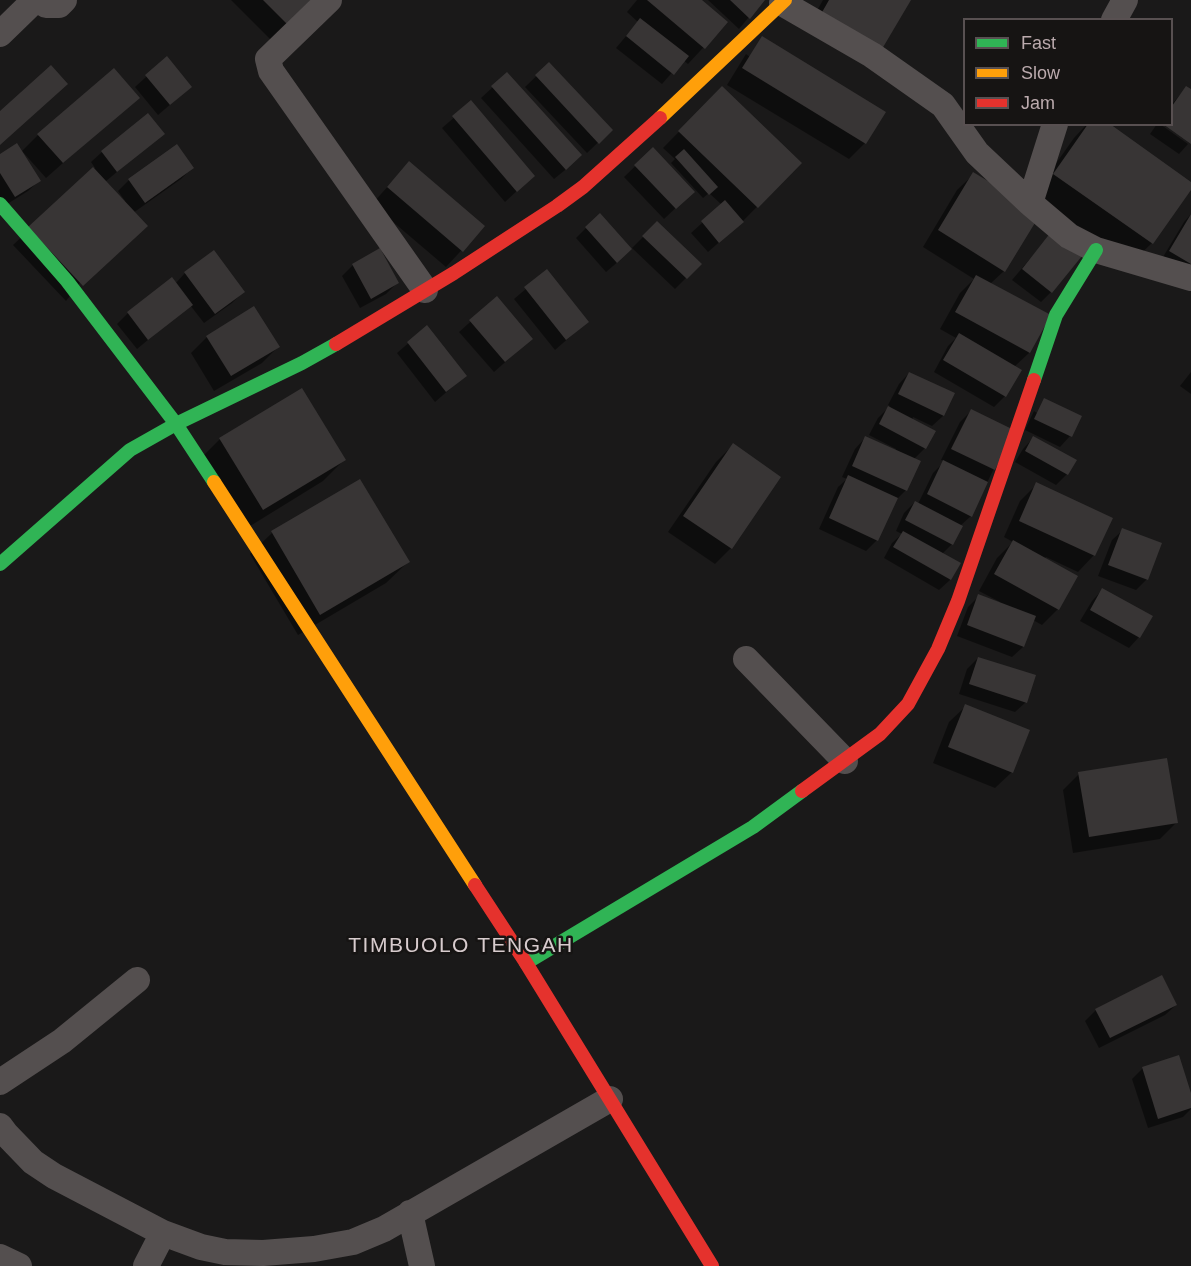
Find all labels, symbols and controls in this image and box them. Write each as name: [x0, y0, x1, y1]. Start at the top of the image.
legend: [963, 18, 1173, 126]
text: Fast: [1021, 33, 1056, 53]
text: Slow: [1021, 63, 1060, 83]
text: Jam: [1021, 93, 1055, 113]
district label: TIMBUOLO TENGAH: [348, 933, 574, 959]

